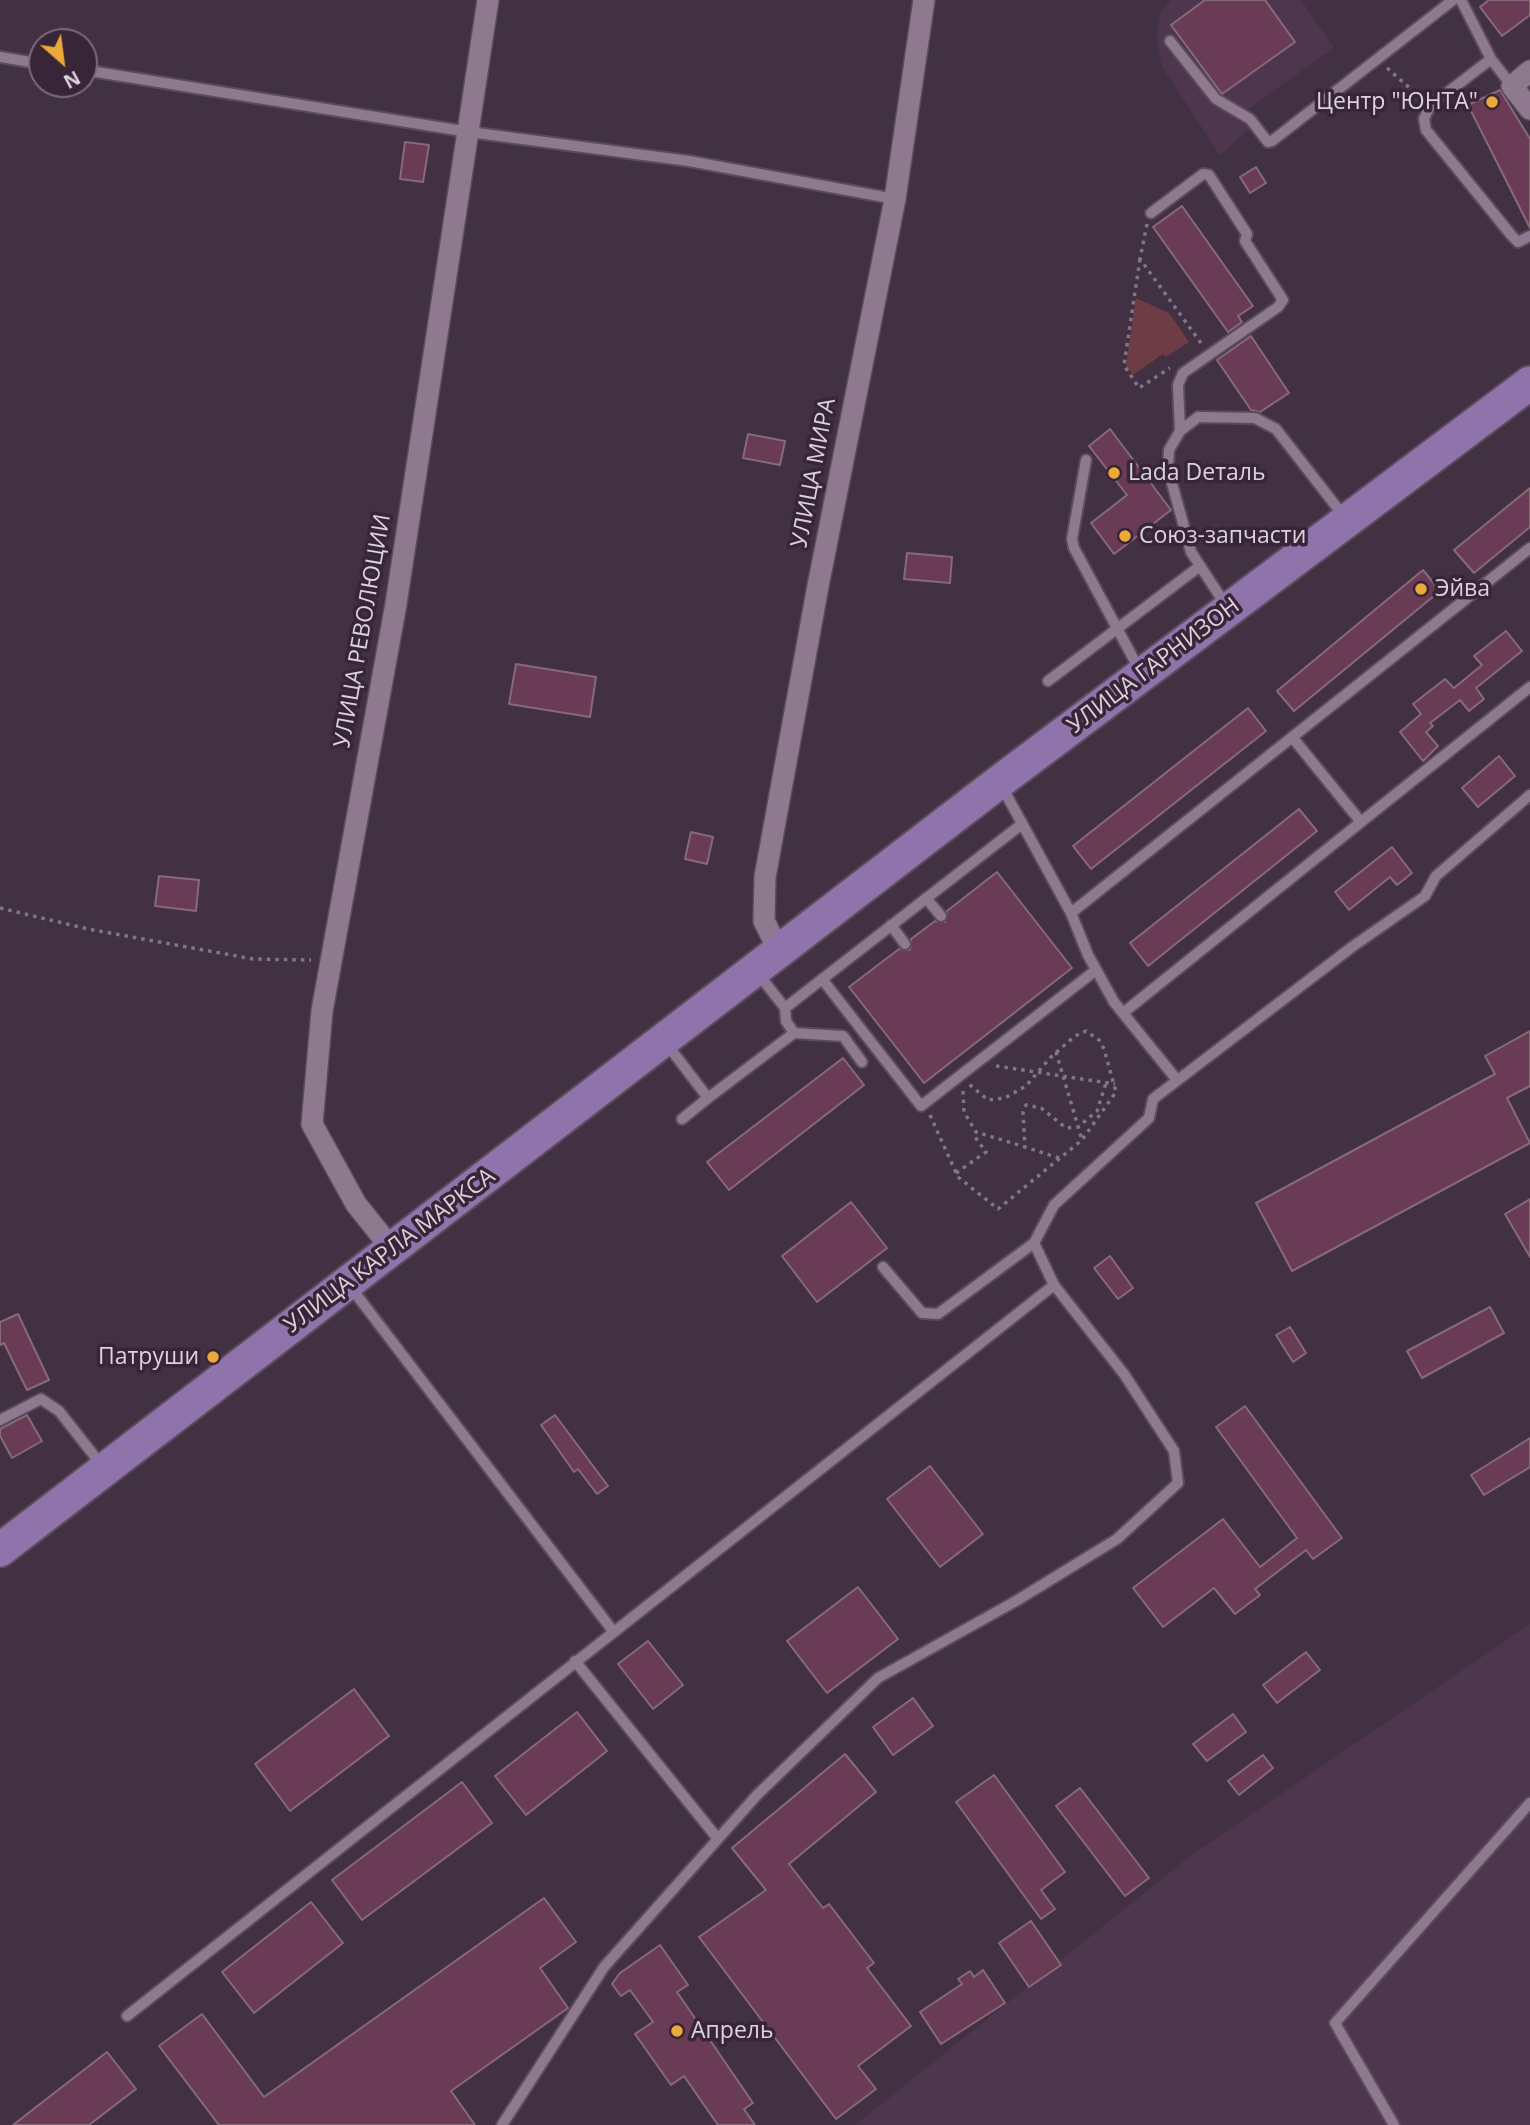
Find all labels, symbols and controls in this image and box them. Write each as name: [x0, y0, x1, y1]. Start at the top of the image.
north arrow: [28, 28, 98, 98]
text: N: [59, 65, 85, 95]
place label: Центр "ЮНТА": [1316, 88, 1478, 116]
marker: Центр "ЮНТА": [1484, 94, 1500, 110]
street label: УЛИЦА МИРА: [786, 396, 842, 550]
place label: Lada Dеталь: [1128, 459, 1266, 487]
marker: Lada Dеталь: [1106, 465, 1122, 481]
street label: УЛИЦА РЕВОЛЮЦИИ: [329, 512, 397, 750]
place label: Союз-запчасти: [1139, 522, 1306, 550]
marker: Союз-запчасти: [1117, 528, 1133, 544]
place label: Эйва: [1435, 575, 1490, 603]
marker: Эйва: [1413, 581, 1429, 597]
street label: УЛИЦА ГАРНИЗОН: [1062, 592, 1246, 740]
street label: УЛИЦА КАРЛА МАРКСА: [279, 1163, 501, 1339]
place label: Патруши: [98, 1343, 199, 1371]
marker: Патруши: [205, 1349, 221, 1365]
place label: Апрель: [691, 2017, 774, 2045]
marker: Апрель: [669, 2023, 685, 2039]

